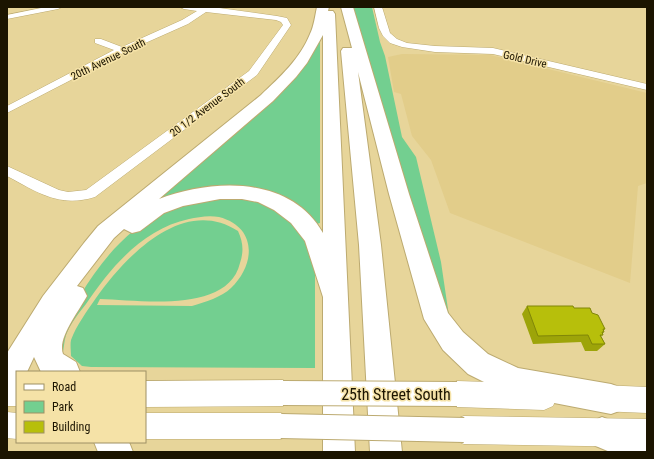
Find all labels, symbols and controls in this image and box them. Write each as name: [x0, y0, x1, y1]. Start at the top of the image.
street label: 20th Avenue South: [69, 36, 148, 83]
street label: Gold Drive: [502, 48, 548, 71]
street label: 20 1/2 Avenue South: [167, 75, 247, 140]
legend: [16, 371, 146, 443]
text: Road: [52, 380, 76, 394]
street label: 25th Street South: [341, 385, 451, 404]
text: Park: [52, 400, 74, 414]
text: Building: [52, 420, 90, 434]

